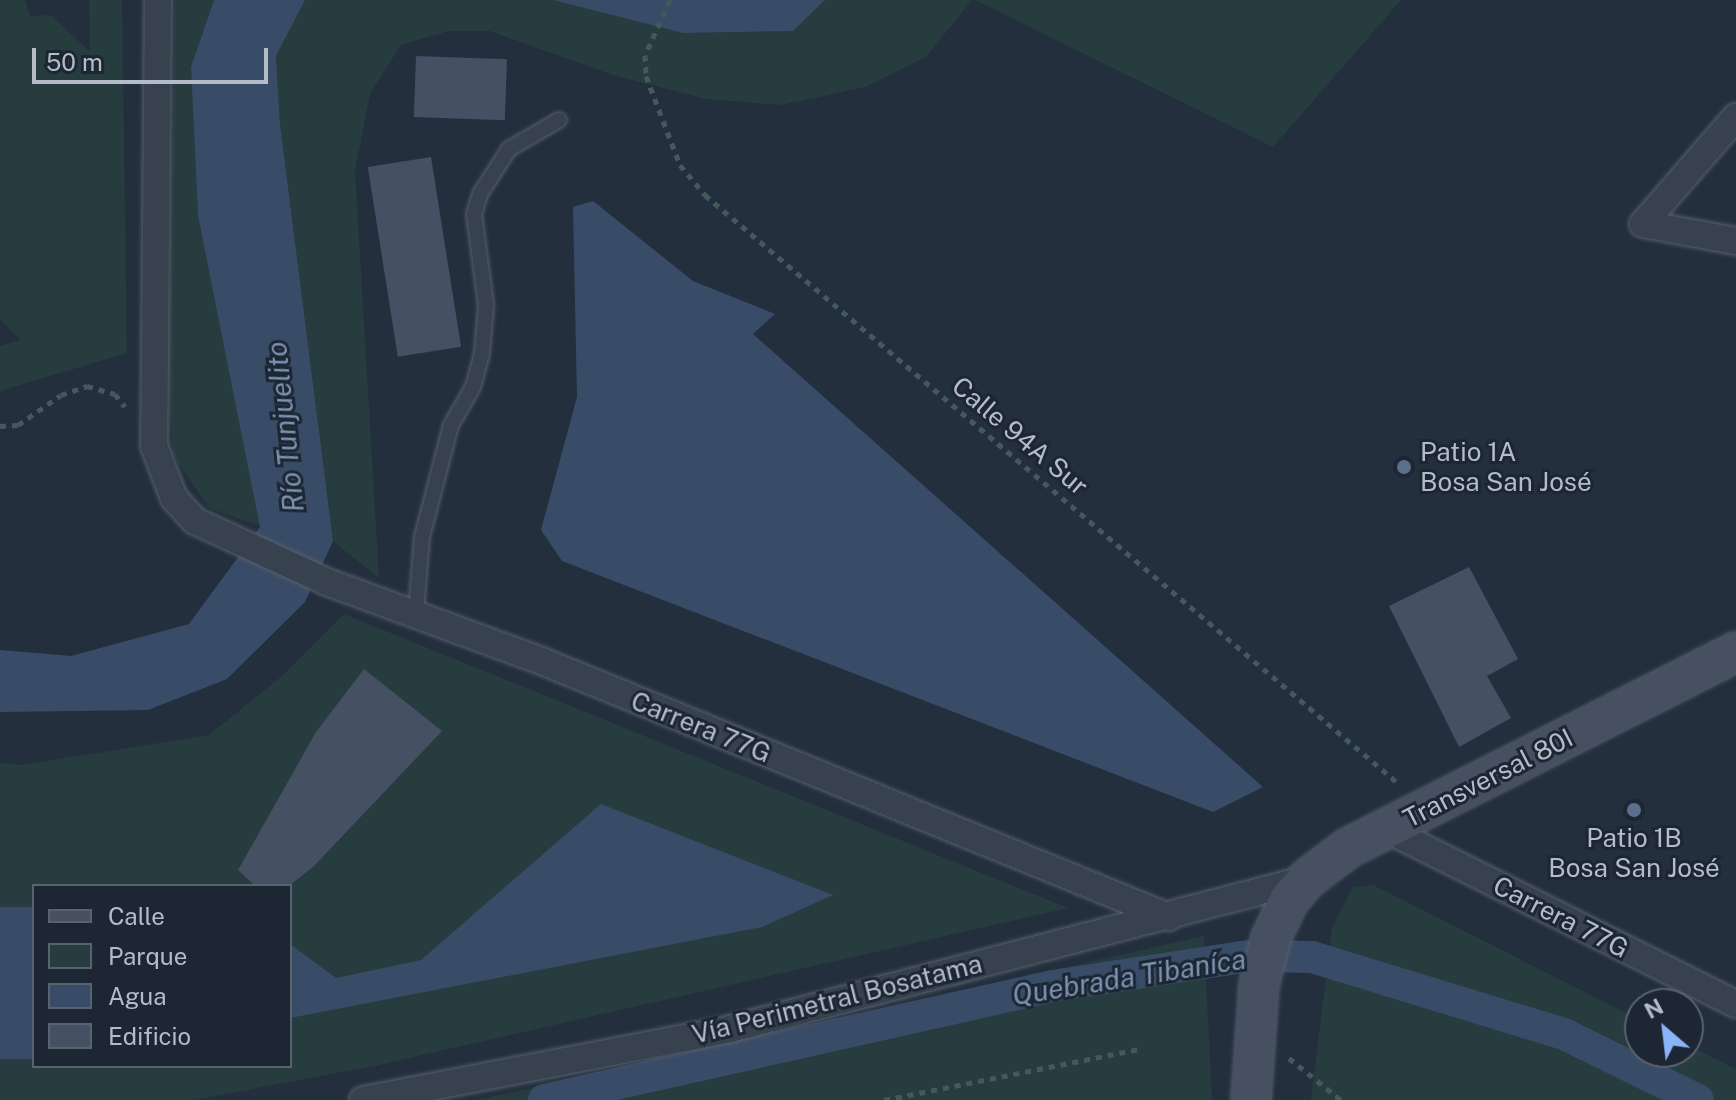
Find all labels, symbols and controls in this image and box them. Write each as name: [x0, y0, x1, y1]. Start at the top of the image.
scale bar: [36, 32, 272, 82]
text: 50 m: [46, 48, 103, 76]
water label: Río Tunjuelito: [259, 340, 311, 514]
street label: Calle 94A Sur: [946, 370, 1094, 502]
place label: Patio 1A Bosa San José: [1420, 436, 1592, 498]
marker: Patio 1A Bosa San José: [1395, 458, 1413, 476]
street label: Carrera 77G: [627, 685, 775, 769]
street label: Transversal 80I: [1398, 722, 1578, 834]
marker: Patio 1B Bosa San José: [1625, 801, 1643, 819]
place label: Patio 1B Bosa San José: [1548, 822, 1720, 884]
street label: Carrera 77G: [1488, 870, 1634, 964]
legend: [32, 884, 292, 1068]
text: Calle: [108, 902, 165, 930]
text: Parque: [108, 942, 187, 970]
water label: Quebrada Tibaníca: [1010, 942, 1248, 1012]
street label: Vía Perimetral Bosatama: [689, 948, 985, 1050]
text: Agua: [108, 982, 166, 1010]
north arrow: [1624, 988, 1704, 1068]
text: N: [1640, 993, 1667, 1024]
text: Edificio: [108, 1022, 191, 1050]

